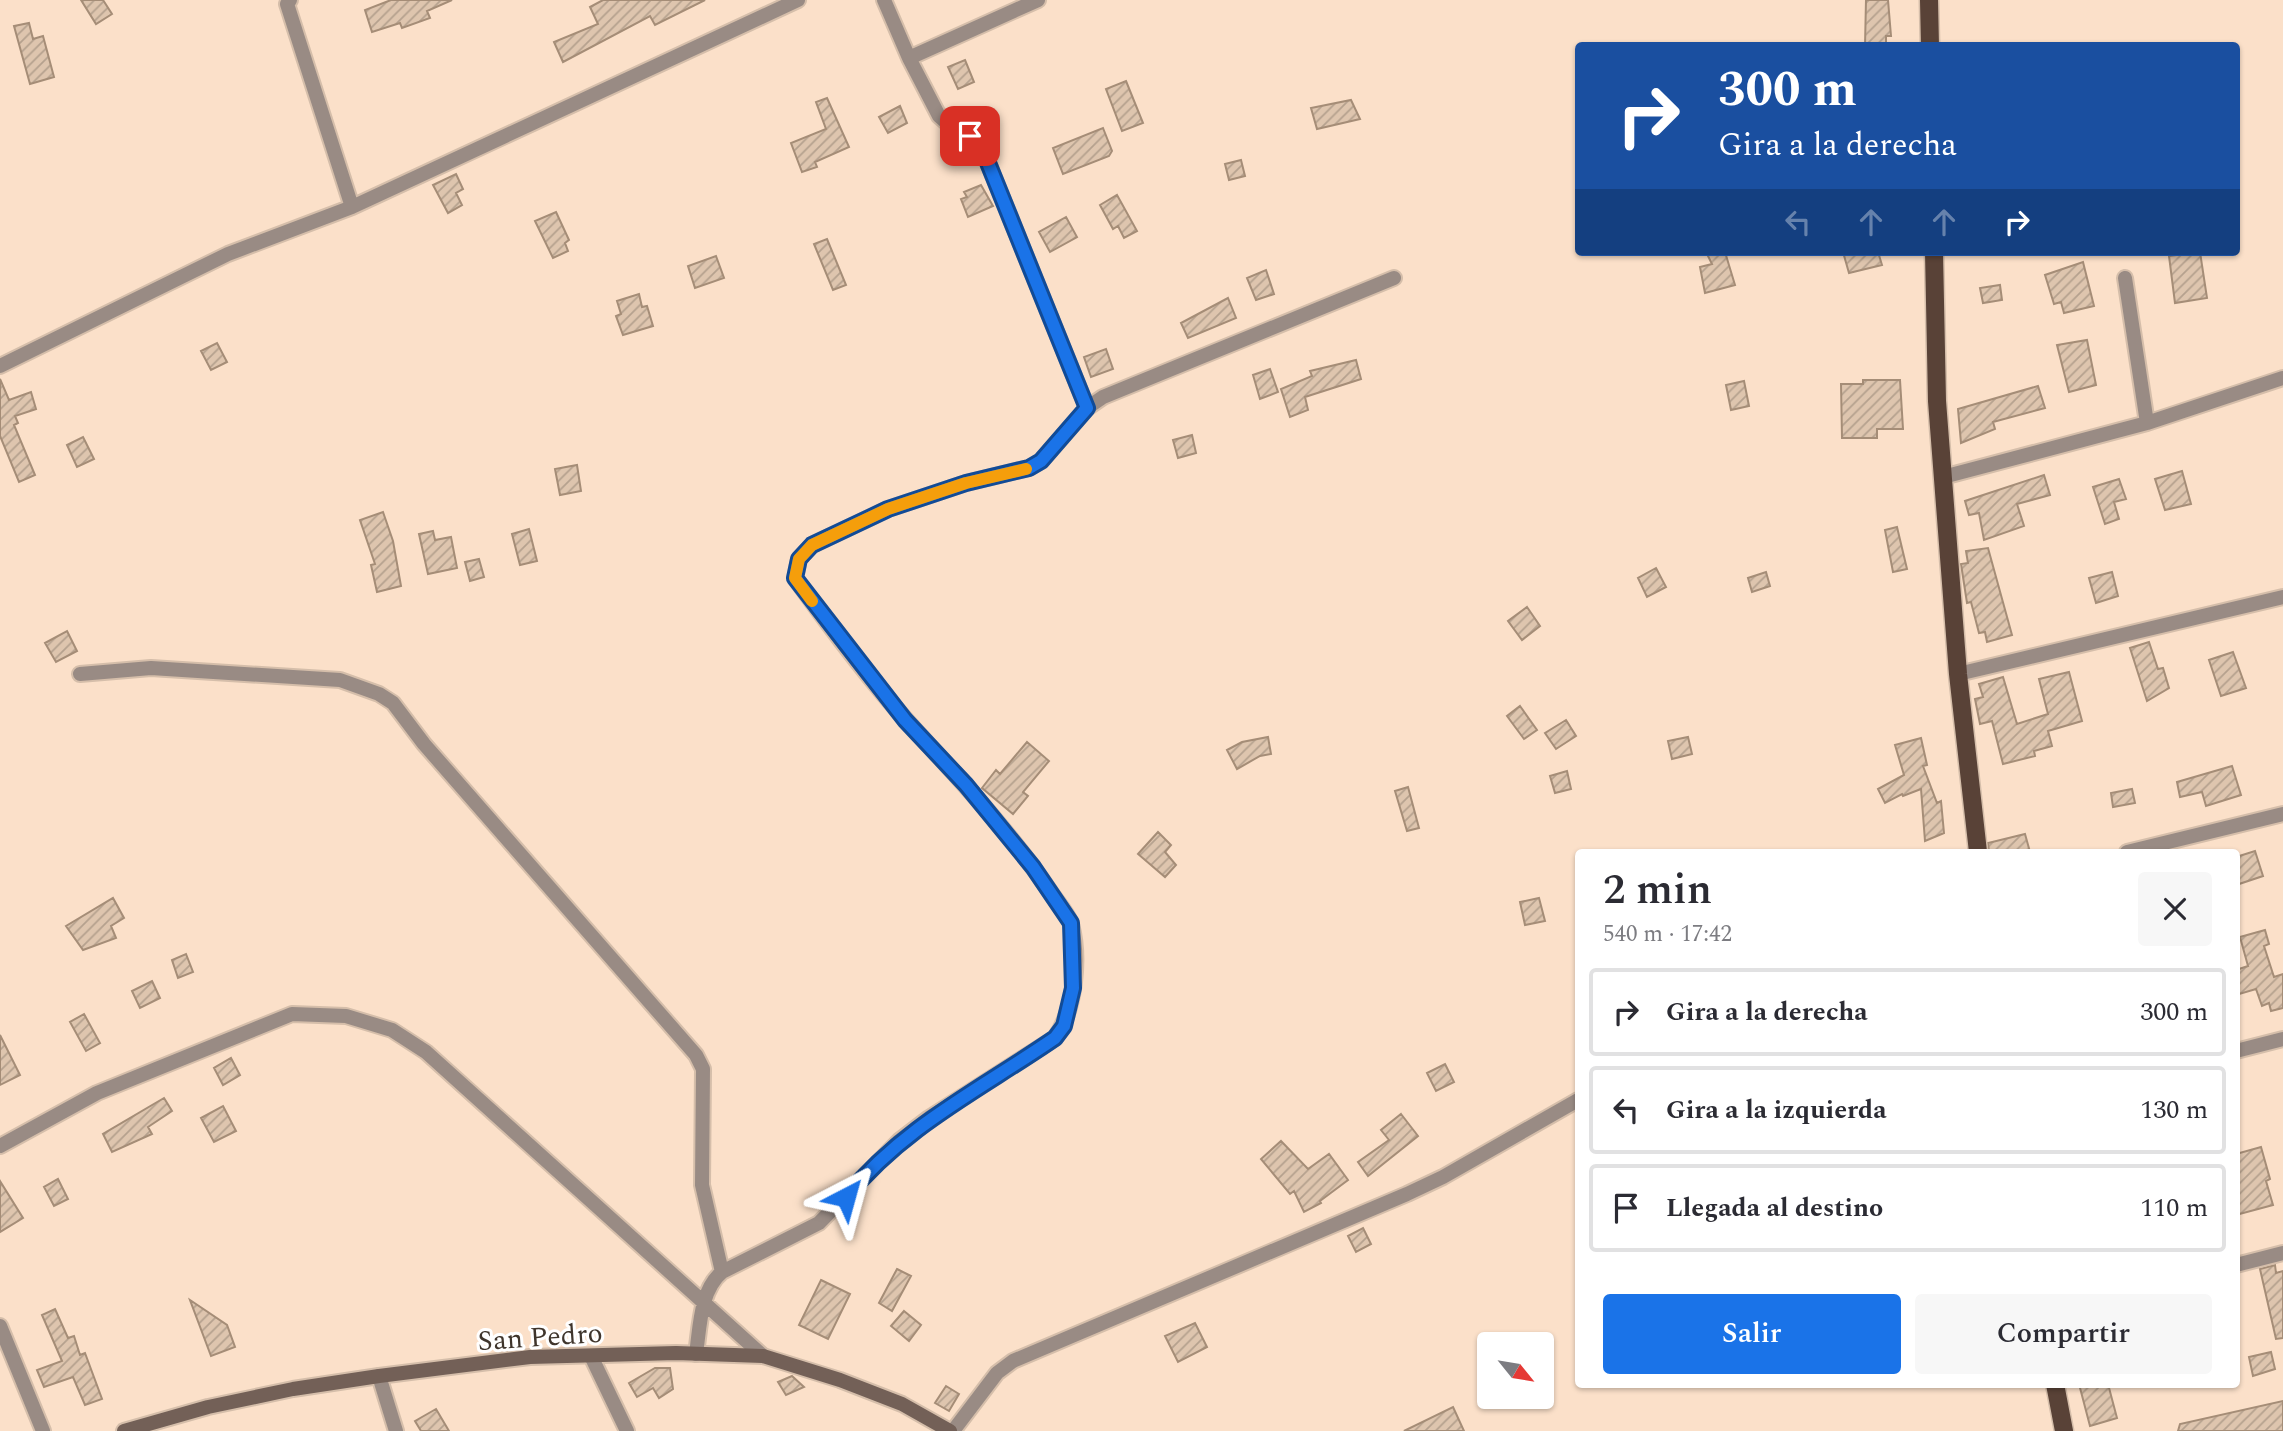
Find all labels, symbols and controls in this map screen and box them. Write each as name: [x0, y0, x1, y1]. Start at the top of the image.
text: 300 m: [1718, 53, 1857, 128]
icon: right: [1603, 70, 1694, 161]
pin: [940, 106, 1000, 166]
icon: arrive: [951, 117, 989, 155]
text: Gira a la derecha: [1718, 121, 1957, 170]
icon: left: [1779, 203, 1817, 241]
icon: ahead: [1852, 203, 1890, 241]
icon: ahead: [1925, 203, 1963, 241]
icon: right: [1998, 203, 2036, 241]
text: 2 min: [1603, 859, 1712, 922]
button: close: [2138, 872, 2212, 946]
text: 540 m · 17:42: [1603, 917, 1732, 952]
text: Gira a la derecha: [1666, 992, 1868, 1032]
text: 300 m: [2140, 992, 2208, 1032]
icon: right: [1607, 993, 1645, 1031]
text: Gira a la izquierda: [1666, 1090, 1887, 1130]
text: 130 m: [2140, 1090, 2208, 1130]
icon: left: [1607, 1091, 1645, 1129]
position arrow: [809, 1160, 883, 1234]
text: Llegada al destino: [1666, 1188, 1883, 1228]
text: 110 m: [2140, 1188, 2208, 1228]
icon: arrive: [1607, 1189, 1645, 1227]
button: Salir: [1603, 1294, 1901, 1374]
button: Compartir: [1915, 1294, 2212, 1374]
street label: San Pedro: [476, 1312, 604, 1363]
north arrow: [1477, 1332, 1554, 1409]
map controls: [1477, 1332, 1554, 1409]

